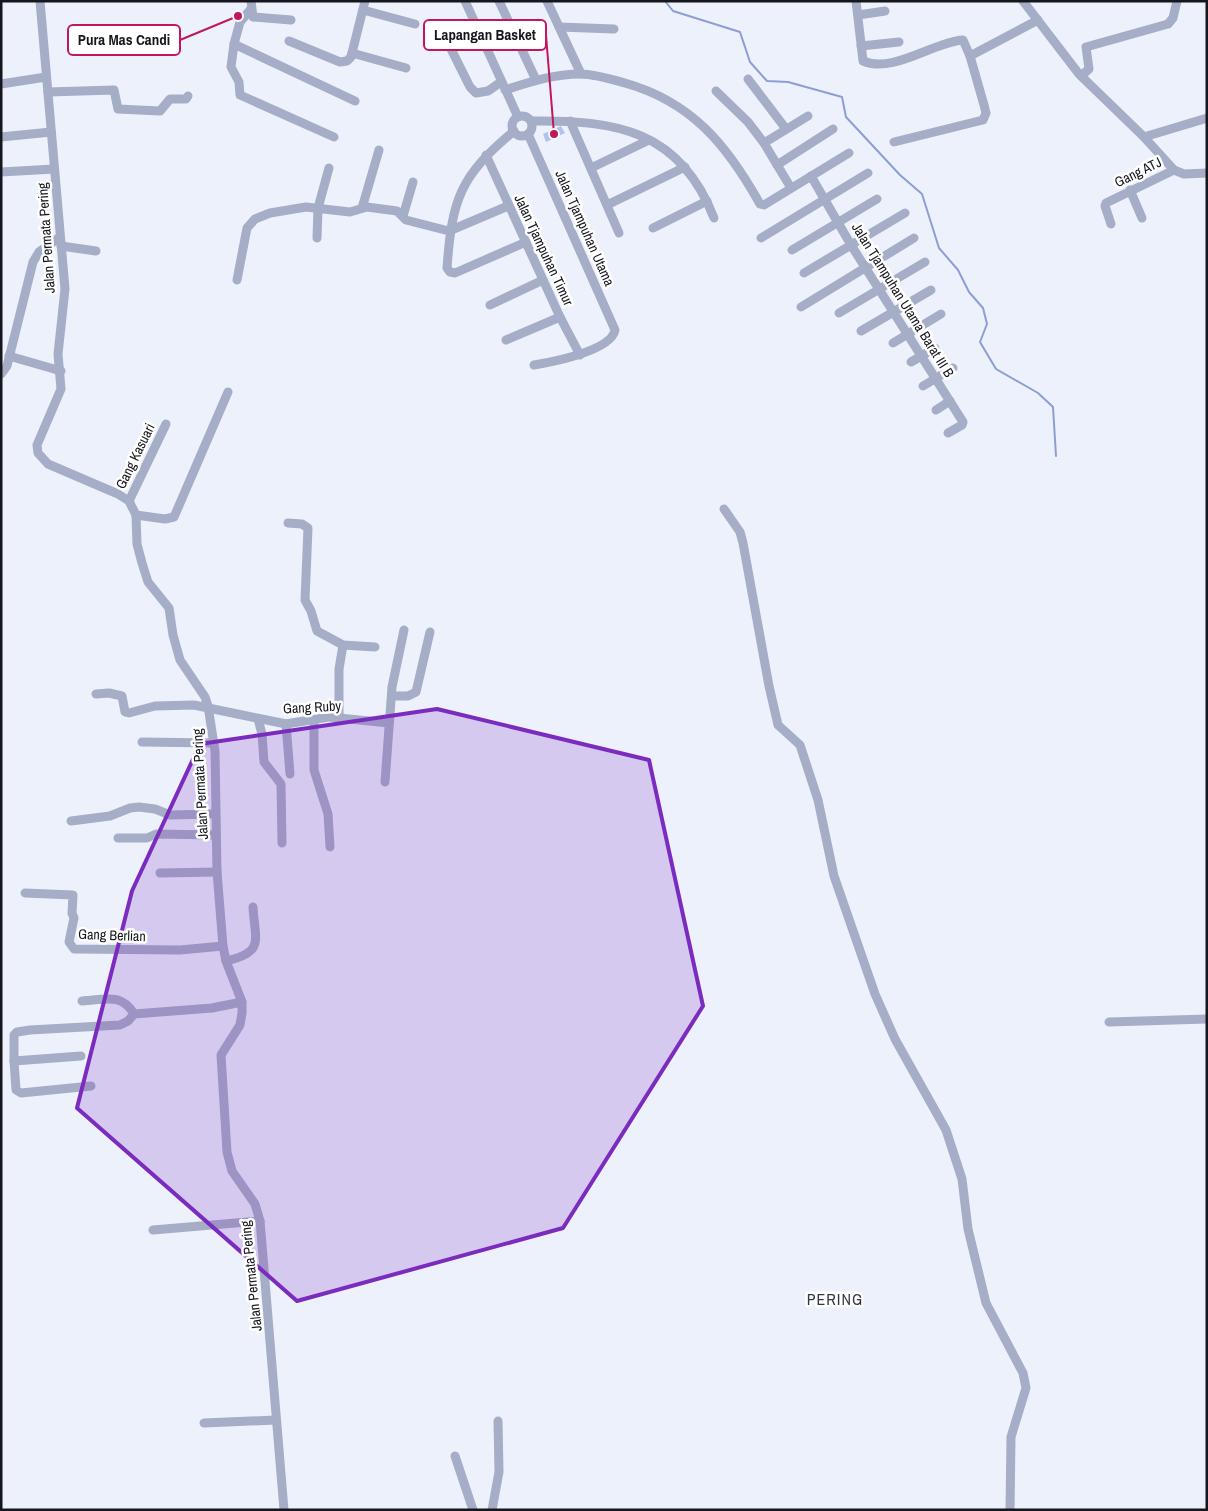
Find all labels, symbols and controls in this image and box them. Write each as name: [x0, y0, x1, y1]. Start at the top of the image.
callout: Lapangan Basket: [424, 20, 546, 50]
text: Lapangan Basket: [434, 24, 536, 45]
callout: Pura Mas Candi: [68, 25, 180, 55]
text: Pura Mas Candi: [78, 29, 170, 50]
street label: Gang ATJ: [1111, 153, 1165, 191]
street label: Jalan Tjampuhan Utama: [551, 167, 619, 289]
street label: Jalan Permata Pering: [33, 181, 59, 294]
street label: Jalan Tjampuhan Timur: [510, 192, 578, 309]
street label: Jalan Tjampuhan Utama Barat III B: [848, 219, 958, 381]
street label: Gang Kasuari: [111, 420, 159, 492]
street label: Gang Ruby: [283, 696, 342, 718]
street label: Jalan Permata Pering: [188, 727, 212, 840]
street label: Gang Berlian: [78, 925, 146, 945]
street label: Jalan Permata Pering: [236, 1219, 266, 1332]
district label: PERING: [807, 1288, 863, 1310]

